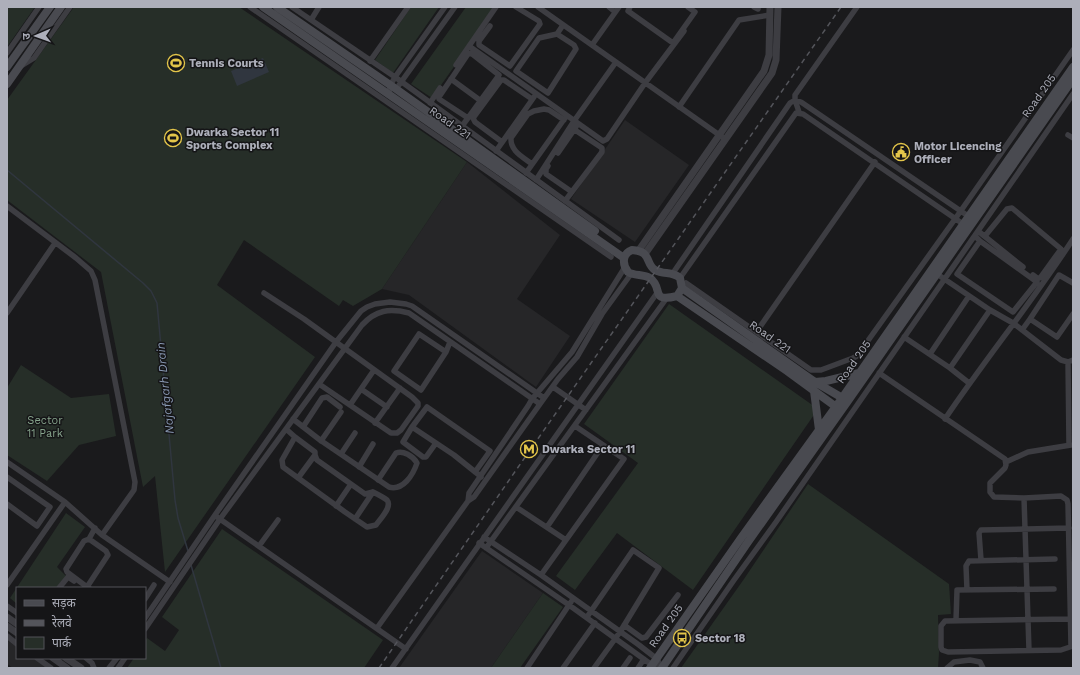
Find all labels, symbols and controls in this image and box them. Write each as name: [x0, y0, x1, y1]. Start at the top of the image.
north arrow: [16, 16, 56, 56]
text: उ: [20, 32, 33, 40]
sports icon: Tennis Courts: [166, 53, 186, 73]
place label: Tennis Courts: [189, 57, 264, 70]
street label: Road 205: [1019, 72, 1059, 120]
street label: Road 221: [427, 104, 473, 142]
place label: Dwarka Sector 11 Sports Complex: [186, 126, 279, 152]
sports icon: Dwarka Sector 11 Sports Complex: [163, 128, 183, 148]
place label: Motor Licencing Officer: [914, 140, 1002, 166]
public building icon: Motor Licencing Officer: [891, 142, 911, 162]
street label: Road 221: [747, 318, 793, 356]
street label: Road 205: [834, 338, 874, 386]
water label: Najafgarh Drain: [153, 341, 177, 435]
park label: Sector 11 Park: [27, 414, 63, 440]
metro station icon: Dwarka Sector 11: [519, 439, 539, 459]
place label: Dwarka Sector 11: [542, 443, 635, 456]
legend: [16, 587, 146, 659]
text: सड़क: [52, 596, 77, 610]
street label: Road 205: [646, 602, 686, 650]
text: रेलवे: [52, 615, 72, 630]
bus stop icon: Sector 18: [672, 628, 692, 648]
place label: Sector 18: [695, 632, 745, 645]
text: पार्क: [52, 636, 72, 650]

